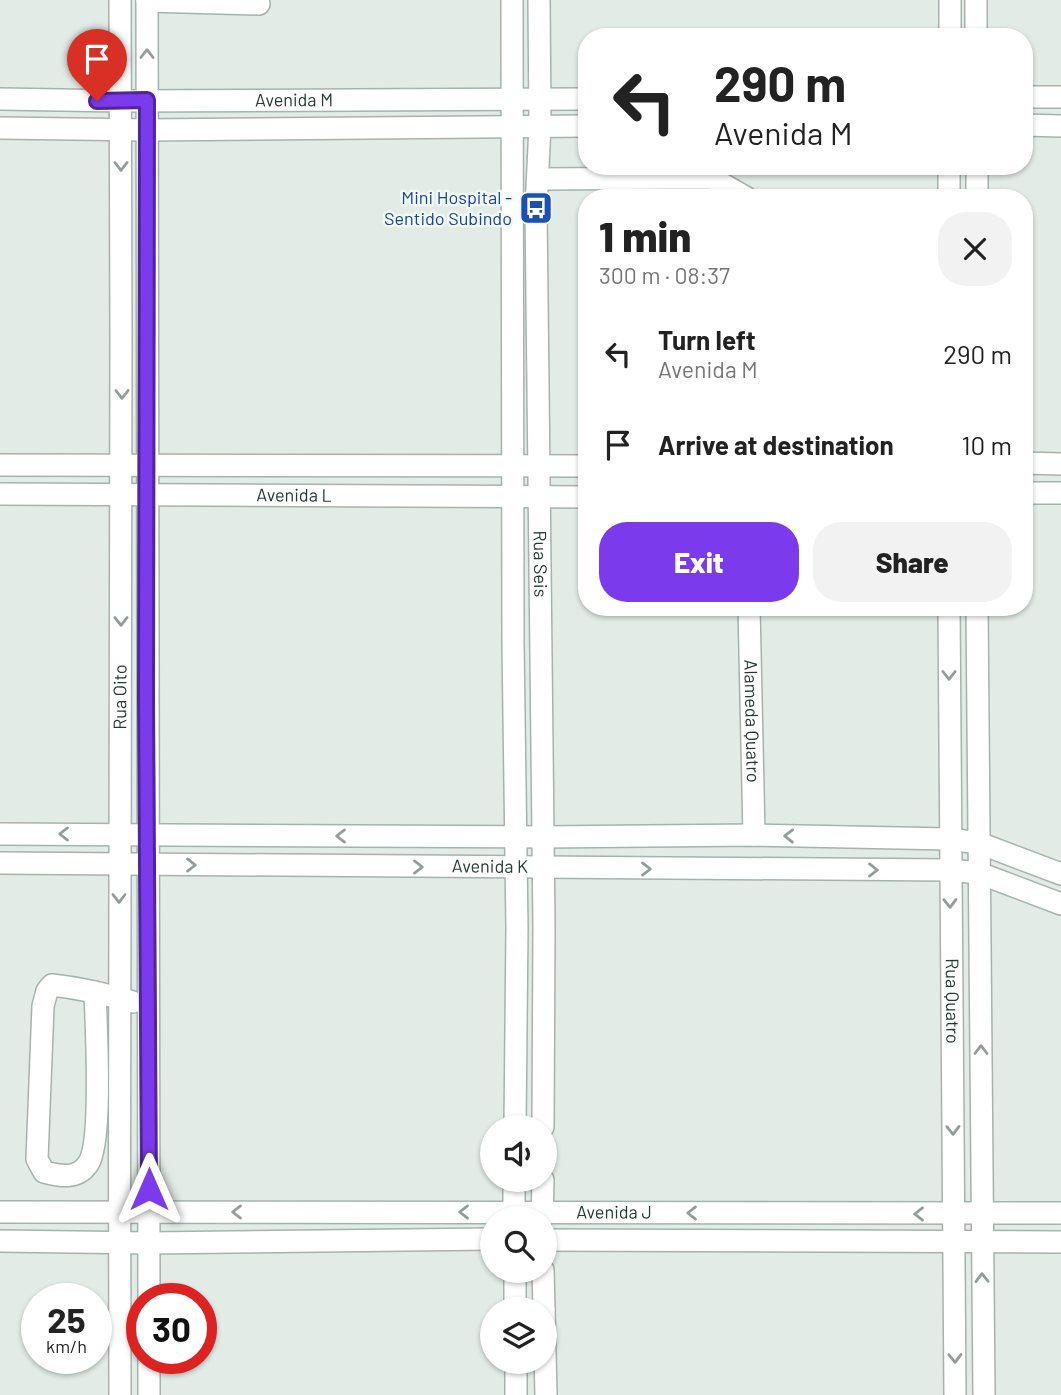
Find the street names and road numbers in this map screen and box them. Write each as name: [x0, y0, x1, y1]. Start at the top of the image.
street label: Avenida M: [255, 88, 333, 110]
street label: Avenida L: [256, 483, 332, 506]
street label: Rua Seis: [530, 530, 552, 597]
street label: Alameda Quatro: [740, 659, 765, 783]
street label: Rua Oito: [108, 664, 130, 730]
street label: Avenida K: [452, 854, 528, 877]
street label: Rua Quatro: [942, 958, 964, 1044]
street label: Avenida J: [576, 1201, 652, 1223]

